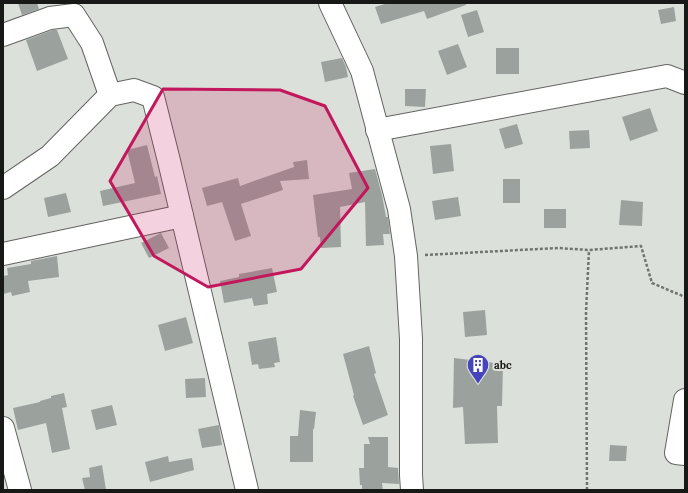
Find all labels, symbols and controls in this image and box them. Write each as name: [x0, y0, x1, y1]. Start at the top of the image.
building icon: abc: [465, 352, 491, 385]
place label: abc: [494, 358, 512, 372]

